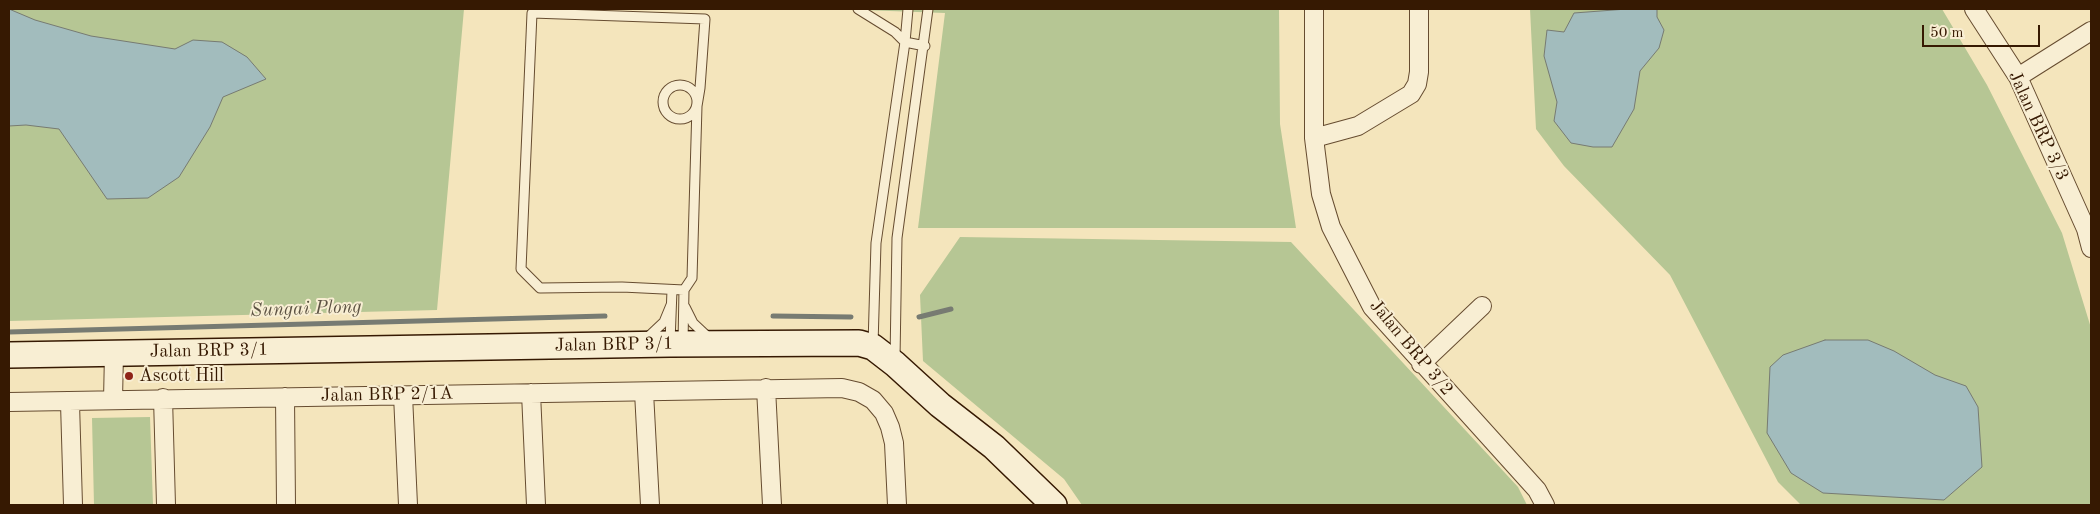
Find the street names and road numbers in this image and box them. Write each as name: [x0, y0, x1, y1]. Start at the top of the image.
street label: Jalan BRP 3/3: [2003, 68, 2073, 184]
street label: Jalan BRP 3/2: [1365, 296, 1457, 400]
street label: Jalan BRP 3/1: [554, 333, 674, 357]
street label: Jalan BRP 3/1: [149, 339, 269, 363]
street label: Jalan BRP 2/1A: [321, 383, 453, 407]

